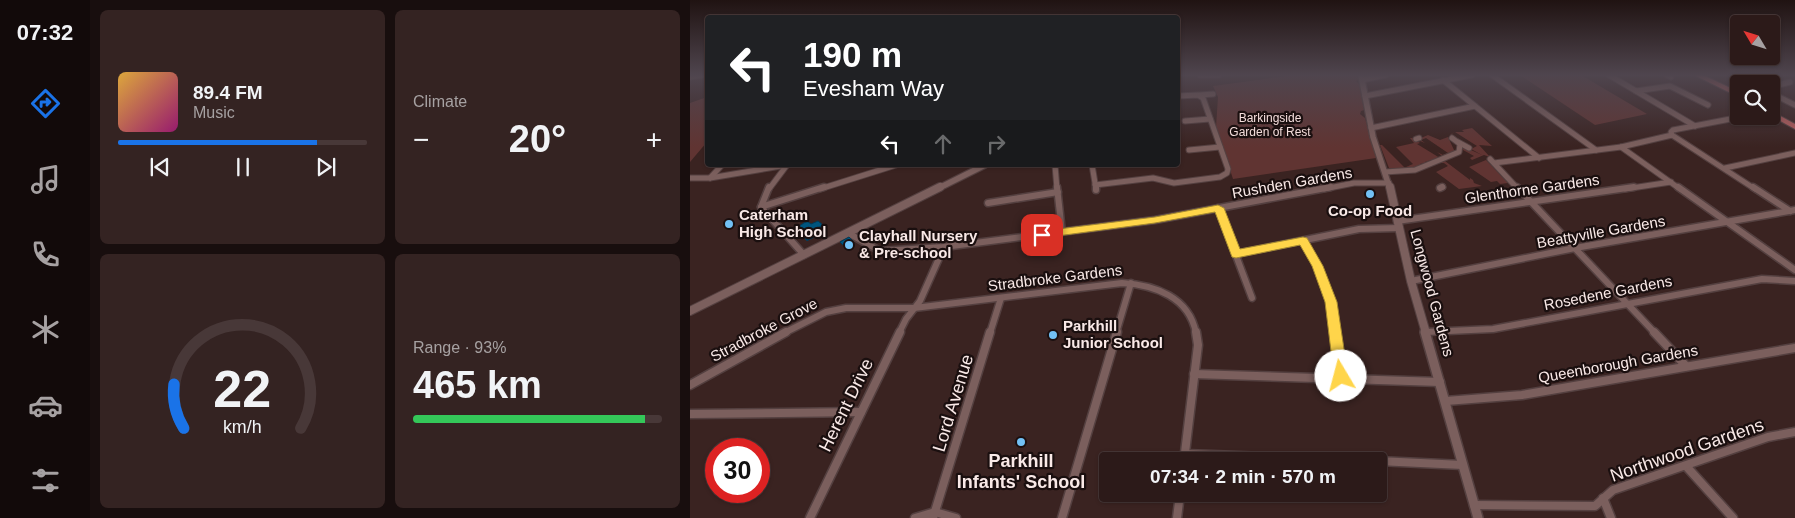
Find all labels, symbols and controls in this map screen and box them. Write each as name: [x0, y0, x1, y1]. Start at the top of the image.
north arrow: [1730, 15, 1780, 65]
map controls: [1730, 15, 1780, 125]
text: 07:32: [17, 20, 73, 45]
icon: left: [720, 35, 785, 100]
text: 190 m: [803, 35, 902, 74]
button: search: [1730, 75, 1780, 125]
text: Evesham Way: [803, 76, 944, 101]
text: 89.4 FM: [193, 82, 263, 103]
icon: directions: [28, 86, 63, 121]
text: Climate: [413, 93, 467, 110]
text: Music: [193, 104, 235, 121]
park label: Barkingside Garden of Rest: [1229, 111, 1311, 139]
text: 20°: [509, 118, 566, 160]
text: −: [413, 124, 429, 155]
text: +: [646, 124, 662, 155]
icon: left: [876, 130, 904, 158]
icon: ahead: [929, 130, 957, 158]
icon: right: [982, 130, 1010, 158]
icon: previous: [146, 153, 174, 181]
icon: pause: [229, 153, 257, 181]
icon: next: [312, 153, 340, 181]
icon: music: [28, 162, 63, 197]
street label: Rushden Gardens: [1230, 164, 1353, 201]
street label: Glenthorne Gardens: [1463, 171, 1600, 206]
marker: Co-op Food: [1364, 188, 1376, 200]
place label: Co-op Food: [1328, 202, 1412, 219]
place label: Caterham High School: [739, 206, 827, 240]
street label: Beattyville Gardens: [1535, 212, 1666, 251]
pin: [1021, 214, 1063, 256]
marker: Caterham High School: [723, 218, 735, 230]
icon: arrive: [1028, 221, 1056, 249]
place label: Clayhall Nursery & Pre-school: [859, 227, 978, 261]
street label: Longwood Gardens: [1407, 227, 1458, 358]
icon: phone: [28, 237, 63, 272]
marker: Clayhall Nursery & Pre-school: [843, 239, 855, 251]
street label: Stradbroke Gardens: [987, 261, 1123, 294]
street label: Rosedene Gardens: [1542, 272, 1673, 313]
street label: Stradbroke Grove: [708, 294, 820, 365]
icon: climate: [28, 312, 63, 347]
place label: Parkhill Junior School: [1063, 317, 1163, 351]
marker: Parkhill Junior School: [1047, 329, 1059, 341]
text: Range · 93%: [413, 339, 506, 356]
street label: Queenborough Gardens: [1537, 341, 1699, 386]
position arrow: [1314, 349, 1366, 401]
street label: Lord Avenue: [929, 352, 977, 454]
street label: Herent Drive: [815, 355, 877, 455]
text: 22: [214, 360, 271, 418]
text: 465 km: [413, 364, 542, 406]
icon: car: [28, 388, 63, 423]
street label: Northwood Gardens: [1608, 414, 1766, 486]
text: km/h: [223, 417, 262, 437]
marker: Parkhill Infants' School: [1015, 436, 1027, 448]
speed limit sign: 30: [705, 438, 770, 503]
place label: Parkhill Infants' School: [957, 451, 1085, 492]
icon: filters: [28, 463, 63, 498]
text: 07:34 · 2 min · 570 m: [1150, 466, 1336, 487]

